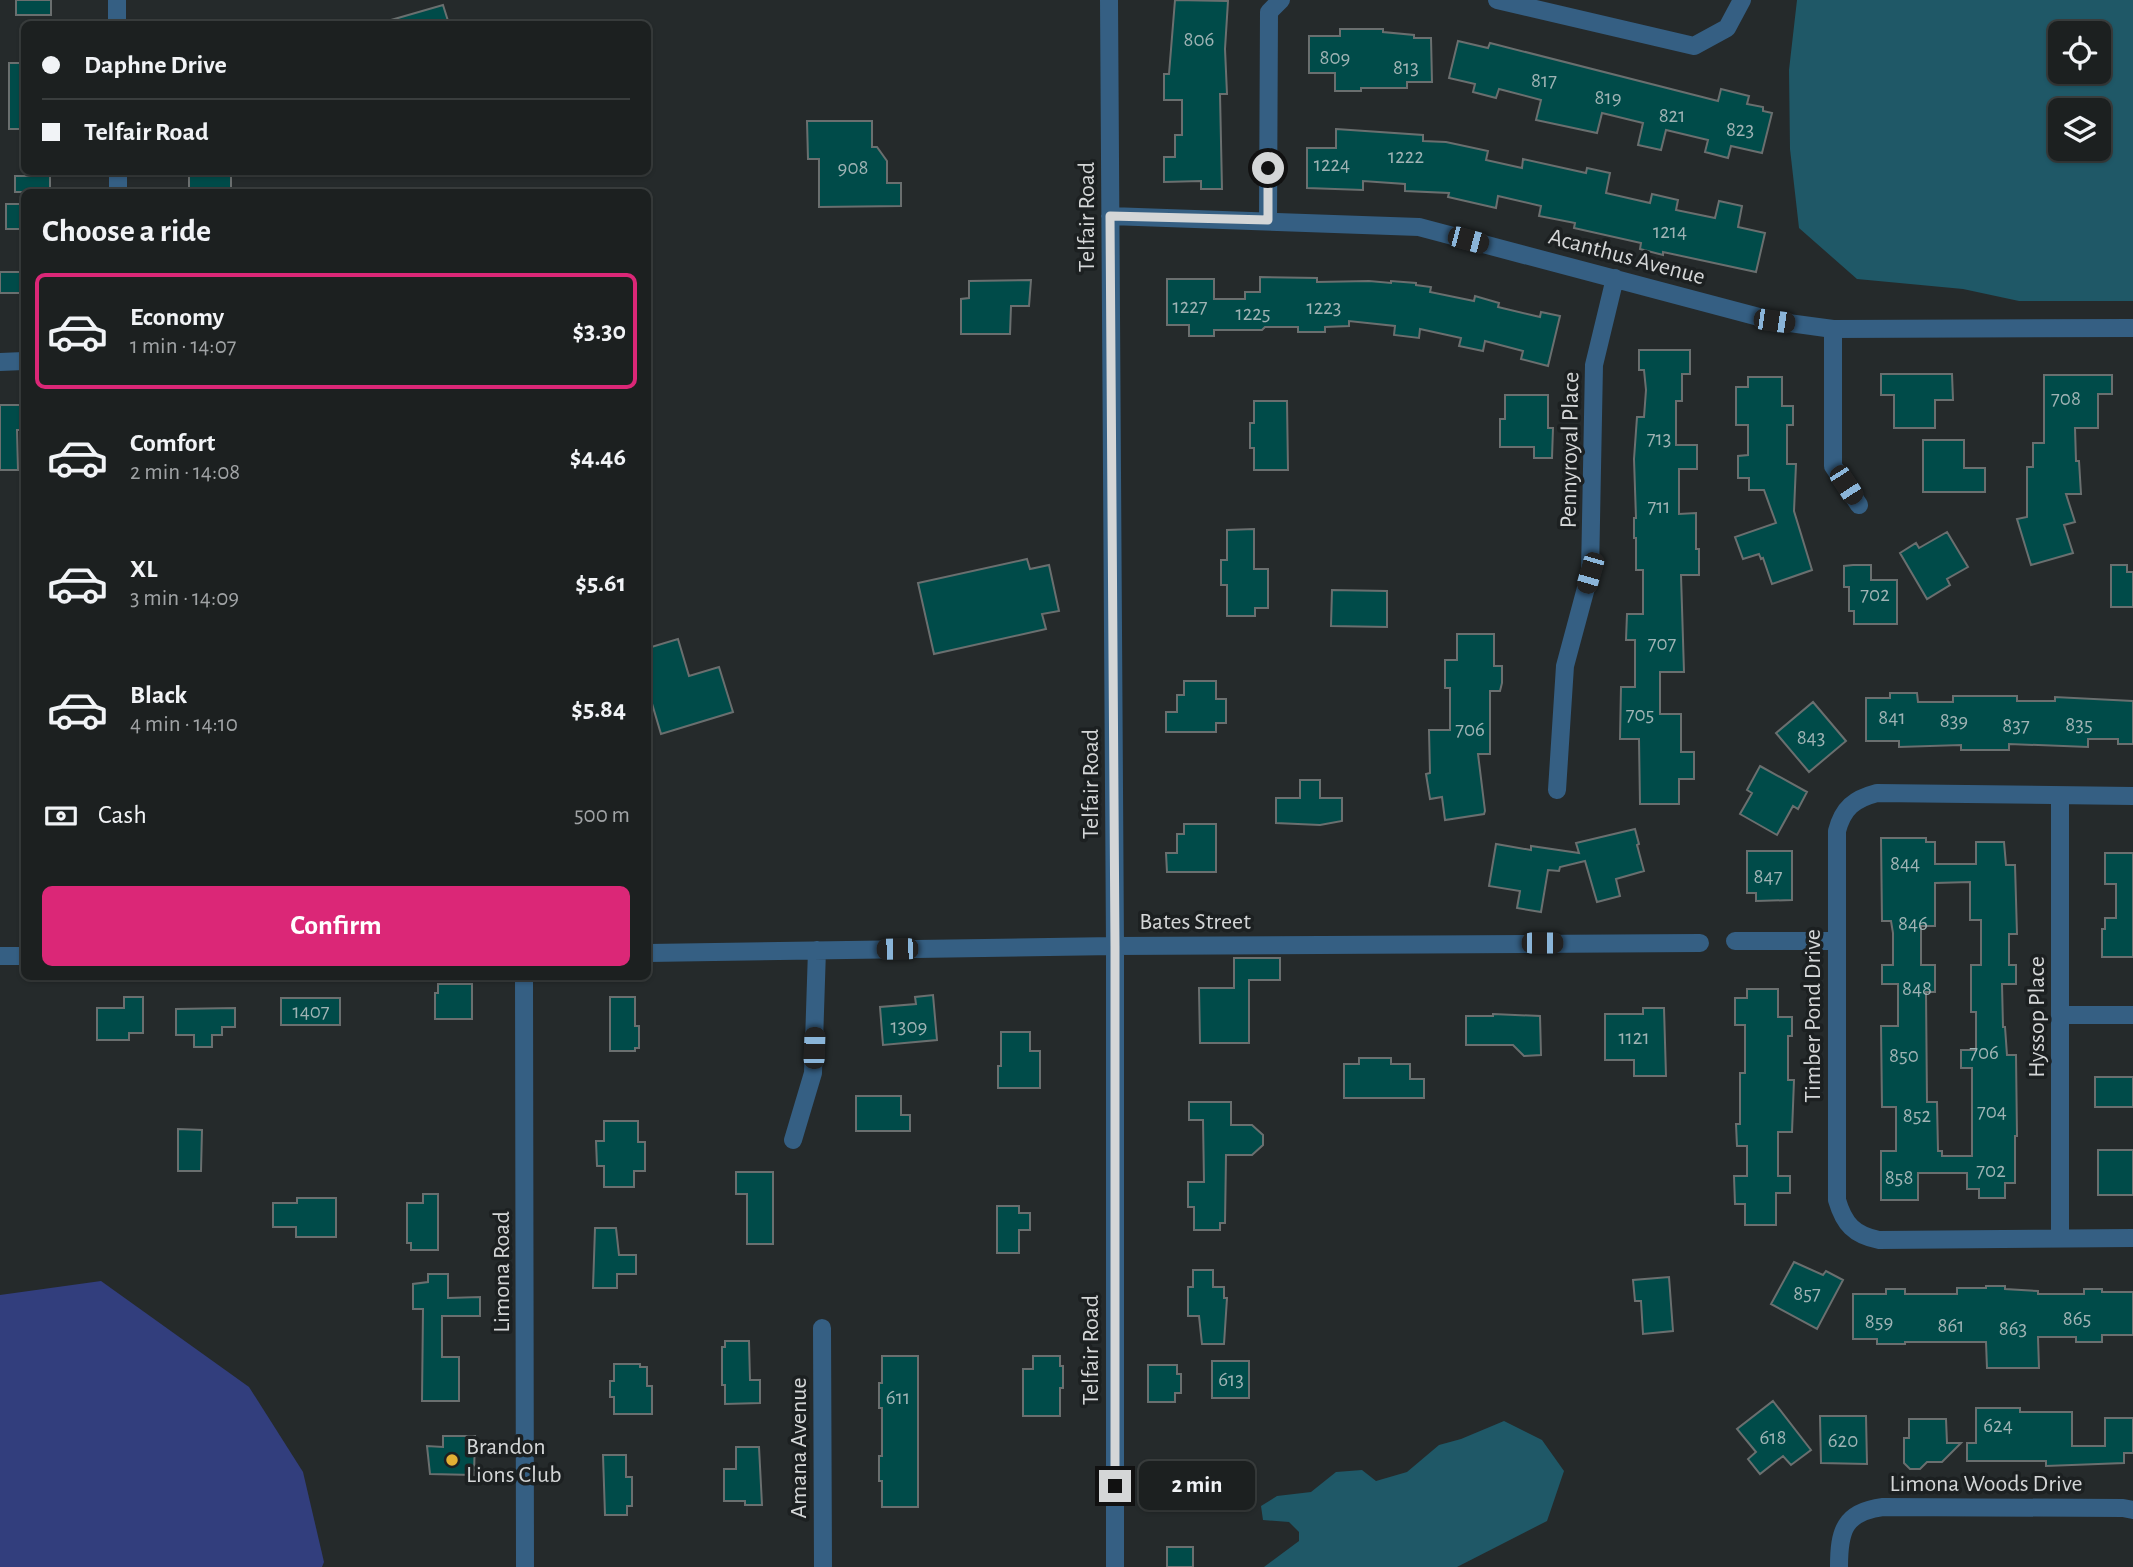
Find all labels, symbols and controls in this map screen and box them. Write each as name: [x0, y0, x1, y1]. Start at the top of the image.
map controls: [2048, 21, 2111, 161]
button: locate: [2048, 21, 2111, 84]
house number: 806: [1184, 29, 1214, 50]
house number: 809: [1320, 47, 1350, 68]
text: Daphne Drive: [84, 52, 227, 78]
house number: 813: [1393, 57, 1419, 78]
house number: 817: [1531, 70, 1557, 91]
house number: 819: [1594, 87, 1622, 108]
button: layers: [2048, 98, 2111, 161]
house number: 821: [1659, 105, 1685, 126]
text: Telfair Road: [84, 119, 209, 145]
house number: 823: [1726, 119, 1754, 140]
house number: 1222: [1388, 146, 1424, 167]
route start: [1252, 152, 1284, 184]
house number: 1224: [1314, 154, 1350, 175]
house number: 908: [838, 157, 868, 178]
street label: Telfair Road: [1075, 162, 1099, 272]
text: Choose a ride: [42, 215, 211, 247]
house number: 1214: [1653, 221, 1687, 242]
car: [1445, 224, 1492, 256]
street label: Acanthus Avenue: [1546, 225, 1708, 289]
house number: 1227: [1172, 296, 1208, 317]
house number: 1223: [1307, 297, 1342, 318]
icon: car: [46, 300, 109, 363]
house number: 1225: [1235, 303, 1271, 324]
text: Economy: [130, 304, 224, 330]
car: [1752, 308, 1797, 334]
text: $3.30: [572, 318, 626, 344]
text: 1 min · 14:07: [130, 335, 236, 358]
street label: Pennyroyal Place: [1557, 371, 1583, 529]
house number: 708: [2051, 388, 2081, 409]
icon: car: [46, 426, 109, 489]
house number: 713: [1647, 428, 1671, 449]
text: Comfort: [130, 430, 215, 456]
text: $4.46: [570, 444, 626, 470]
text: 2 min · 14:08: [130, 461, 240, 484]
car: [1826, 462, 1867, 508]
house number: 711: [1647, 496, 1671, 517]
car: [1575, 550, 1606, 596]
icon: car: [46, 552, 109, 615]
text: XL: [130, 556, 157, 582]
text: $5.61: [575, 570, 626, 596]
house number: 702: [1860, 584, 1890, 605]
text: 3 min · 14:09: [130, 587, 239, 610]
house number: 707: [1648, 633, 1677, 654]
icon: car: [46, 678, 109, 741]
text: Black: [130, 682, 187, 708]
text: $5.84: [571, 696, 626, 722]
house number: 705: [1626, 704, 1654, 725]
house number: 841: [1878, 707, 1906, 728]
house number: 839: [1940, 710, 1968, 731]
text: 4 min · 14:10: [130, 713, 238, 736]
house number: 835: [2065, 714, 2093, 735]
house number: 837: [2002, 715, 2030, 736]
house number: 706: [1455, 719, 1485, 740]
house number: 843: [1797, 727, 1825, 748]
street label: Telfair Road: [1079, 729, 1103, 839]
icon: cash: [42, 797, 80, 835]
text: Cash: [98, 802, 147, 828]
text: 500 m: [574, 804, 630, 827]
house number: 844: [1890, 853, 1920, 874]
house number: 847: [1754, 866, 1783, 887]
button: Confirm: [42, 886, 630, 966]
street label: Bates Street: [1139, 910, 1251, 934]
house number: 846: [1898, 913, 1928, 934]
street label: Timber Pond Drive: [1801, 929, 1825, 1103]
car: [1522, 933, 1564, 954]
car: [876, 938, 919, 960]
street label: Hyssop Place: [2025, 956, 2049, 1078]
house number: 848: [1902, 978, 1932, 999]
house number: 1407: [292, 1001, 330, 1022]
house number: 1309: [891, 1016, 927, 1037]
car: [803, 1027, 826, 1069]
house number: 1121: [1618, 1027, 1650, 1048]
house number: 706: [1969, 1042, 1999, 1063]
house number: 850: [1889, 1045, 1919, 1066]
house number: 704: [1977, 1101, 2007, 1122]
house number: 852: [1903, 1105, 1931, 1126]
house number: 702: [1976, 1160, 2006, 1181]
house number: 858: [1885, 1167, 1913, 1188]
street label: Limona Road: [490, 1211, 514, 1333]
house number: 857: [1793, 1283, 1821, 1304]
street label: Telfair Road: [1079, 1295, 1103, 1405]
house number: 865: [2063, 1308, 2091, 1329]
house number: 859: [1865, 1311, 1893, 1332]
house number: 861: [1937, 1315, 1965, 1336]
house number: 863: [1999, 1318, 2027, 1339]
house number: 613: [1218, 1369, 1244, 1390]
street label: Amana Avenue: [787, 1377, 811, 1519]
house number: 611: [886, 1387, 910, 1408]
house number: 624: [1983, 1415, 2013, 1436]
house number: 618: [1759, 1427, 1787, 1448]
house number: 620: [1828, 1430, 1858, 1451]
place label: Brandon Lions Club: [466, 1435, 562, 1487]
marker: Brandon Lions Club: [444, 1452, 460, 1468]
callout: 2 min: [1140, 1462, 1255, 1510]
route end: [1099, 1470, 1131, 1502]
street label: Limona Woods Drive: [1889, 1472, 2083, 1496]
text: 2 min: [1171, 1474, 1223, 1497]

